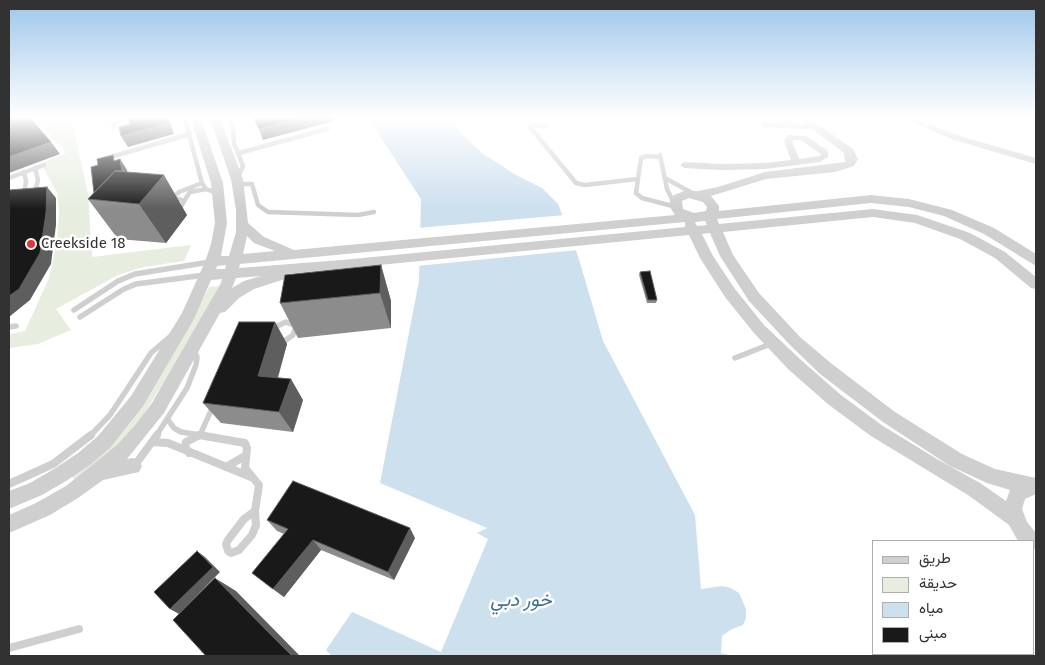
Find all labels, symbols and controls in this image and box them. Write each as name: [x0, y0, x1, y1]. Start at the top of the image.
place label: Creekside 18: [41, 235, 126, 253]
marker: Creekside 18: [25, 238, 37, 250]
legend: [872, 540, 1035, 655]
text: طريق: [919, 549, 951, 567]
text: حديقة: [919, 574, 957, 592]
water label: خور دبي: [490, 590, 552, 612]
text: مياه: [919, 599, 943, 617]
text: مبنى: [919, 624, 947, 642]

